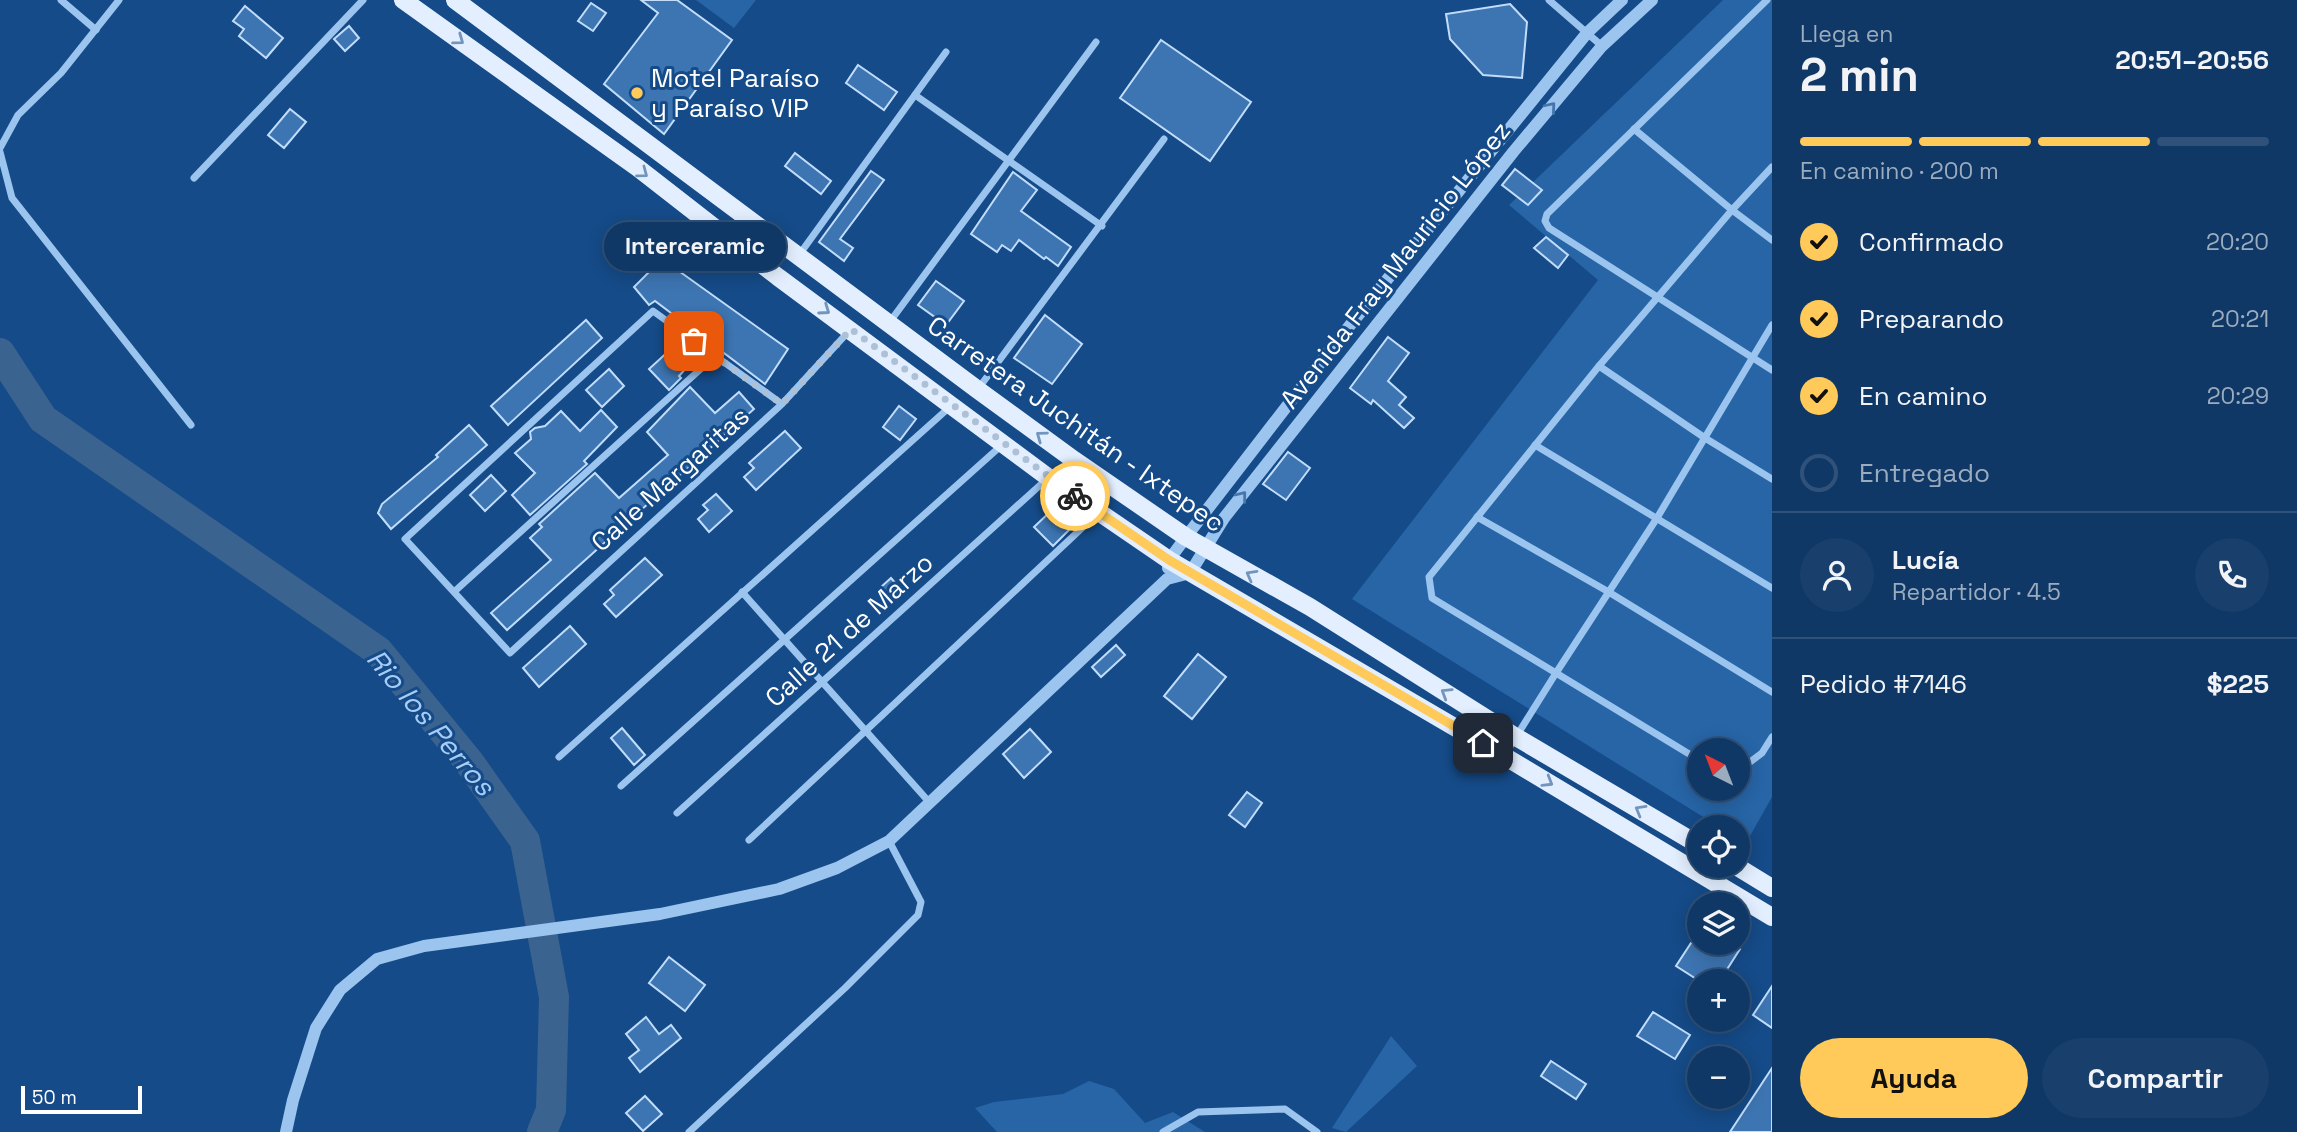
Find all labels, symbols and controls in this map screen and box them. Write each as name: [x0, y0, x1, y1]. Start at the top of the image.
text: Llega en: [1800, 19, 1893, 49]
one-way arrow: [451, 32, 464, 44]
text: 20:51–20:56: [2115, 43, 2269, 77]
text: 2 min: [1800, 46, 1919, 104]
place label: Motel Paraíso y Paraíso VIP: [651, 61, 820, 125]
marker: Motel Paraíso y Paraíso VIP: [629, 85, 645, 101]
one-way arrow: [1543, 102, 1555, 115]
street label: Avenida Fray Mauricio López: [1272, 115, 1518, 415]
text: En camino · 200 m: [1800, 156, 1999, 186]
one-way arrow: [636, 164, 648, 177]
callout: Interceramic: [603, 222, 785, 271]
icon: check: [1800, 223, 1838, 261]
text: Confirmado: [1859, 225, 2004, 259]
text: 20:20: [2206, 227, 2269, 257]
text: Interceramic: [625, 231, 765, 261]
icon: check: [1800, 300, 1838, 338]
one-way arrow: [817, 302, 830, 314]
text: Preparando: [1859, 302, 2004, 336]
text: 20:21: [2211, 304, 2269, 334]
street label: Carretera Juchitán - Ixtepec: [921, 308, 1231, 540]
pin: [664, 311, 724, 371]
icon: bag: [675, 322, 713, 360]
icon: check: [1800, 377, 1838, 415]
text: En camino: [1859, 379, 1988, 413]
text: 20:29: [2207, 381, 2269, 411]
street label: Calle Margaritas: [584, 399, 756, 559]
one-way arrow: [1036, 432, 1049, 444]
text: Entregado: [1859, 456, 1990, 490]
courier: [1040, 461, 1110, 531]
icon: bike: [1056, 477, 1094, 515]
one-way arrow: [1233, 491, 1246, 503]
button: person: [1800, 538, 1874, 612]
button: phone: [2195, 538, 2269, 612]
text: Lucía: [1892, 543, 1959, 577]
street label: Calle 21 de Marzo: [758, 545, 940, 715]
one-way arrow: [1246, 570, 1258, 583]
text: Repartidor · 4.5: [1892, 577, 2061, 607]
water label: Rio los Perros: [359, 641, 504, 804]
text: Pedido #7146: [1800, 667, 1967, 701]
text: $225: [2207, 667, 2269, 701]
one-way arrow: [1440, 688, 1453, 701]
pin: [1453, 713, 1513, 773]
icon: home: [1464, 724, 1502, 762]
north arrow: [1687, 738, 1750, 802]
map controls: [1687, 738, 1750, 1109]
one-way arrow: [1540, 774, 1553, 787]
one-way arrow: [1635, 805, 1648, 818]
button: locate: [1687, 815, 1750, 878]
button: layers: [1687, 892, 1750, 955]
button: +: [1687, 969, 1750, 1032]
button: Ayuda: [1800, 1038, 2028, 1118]
button: Compartir: [2042, 1038, 2269, 1118]
button: −: [1687, 1046, 1750, 1109]
scale bar: [21, 1083, 142, 1115]
text: 50 m: [32, 1085, 77, 1110]

